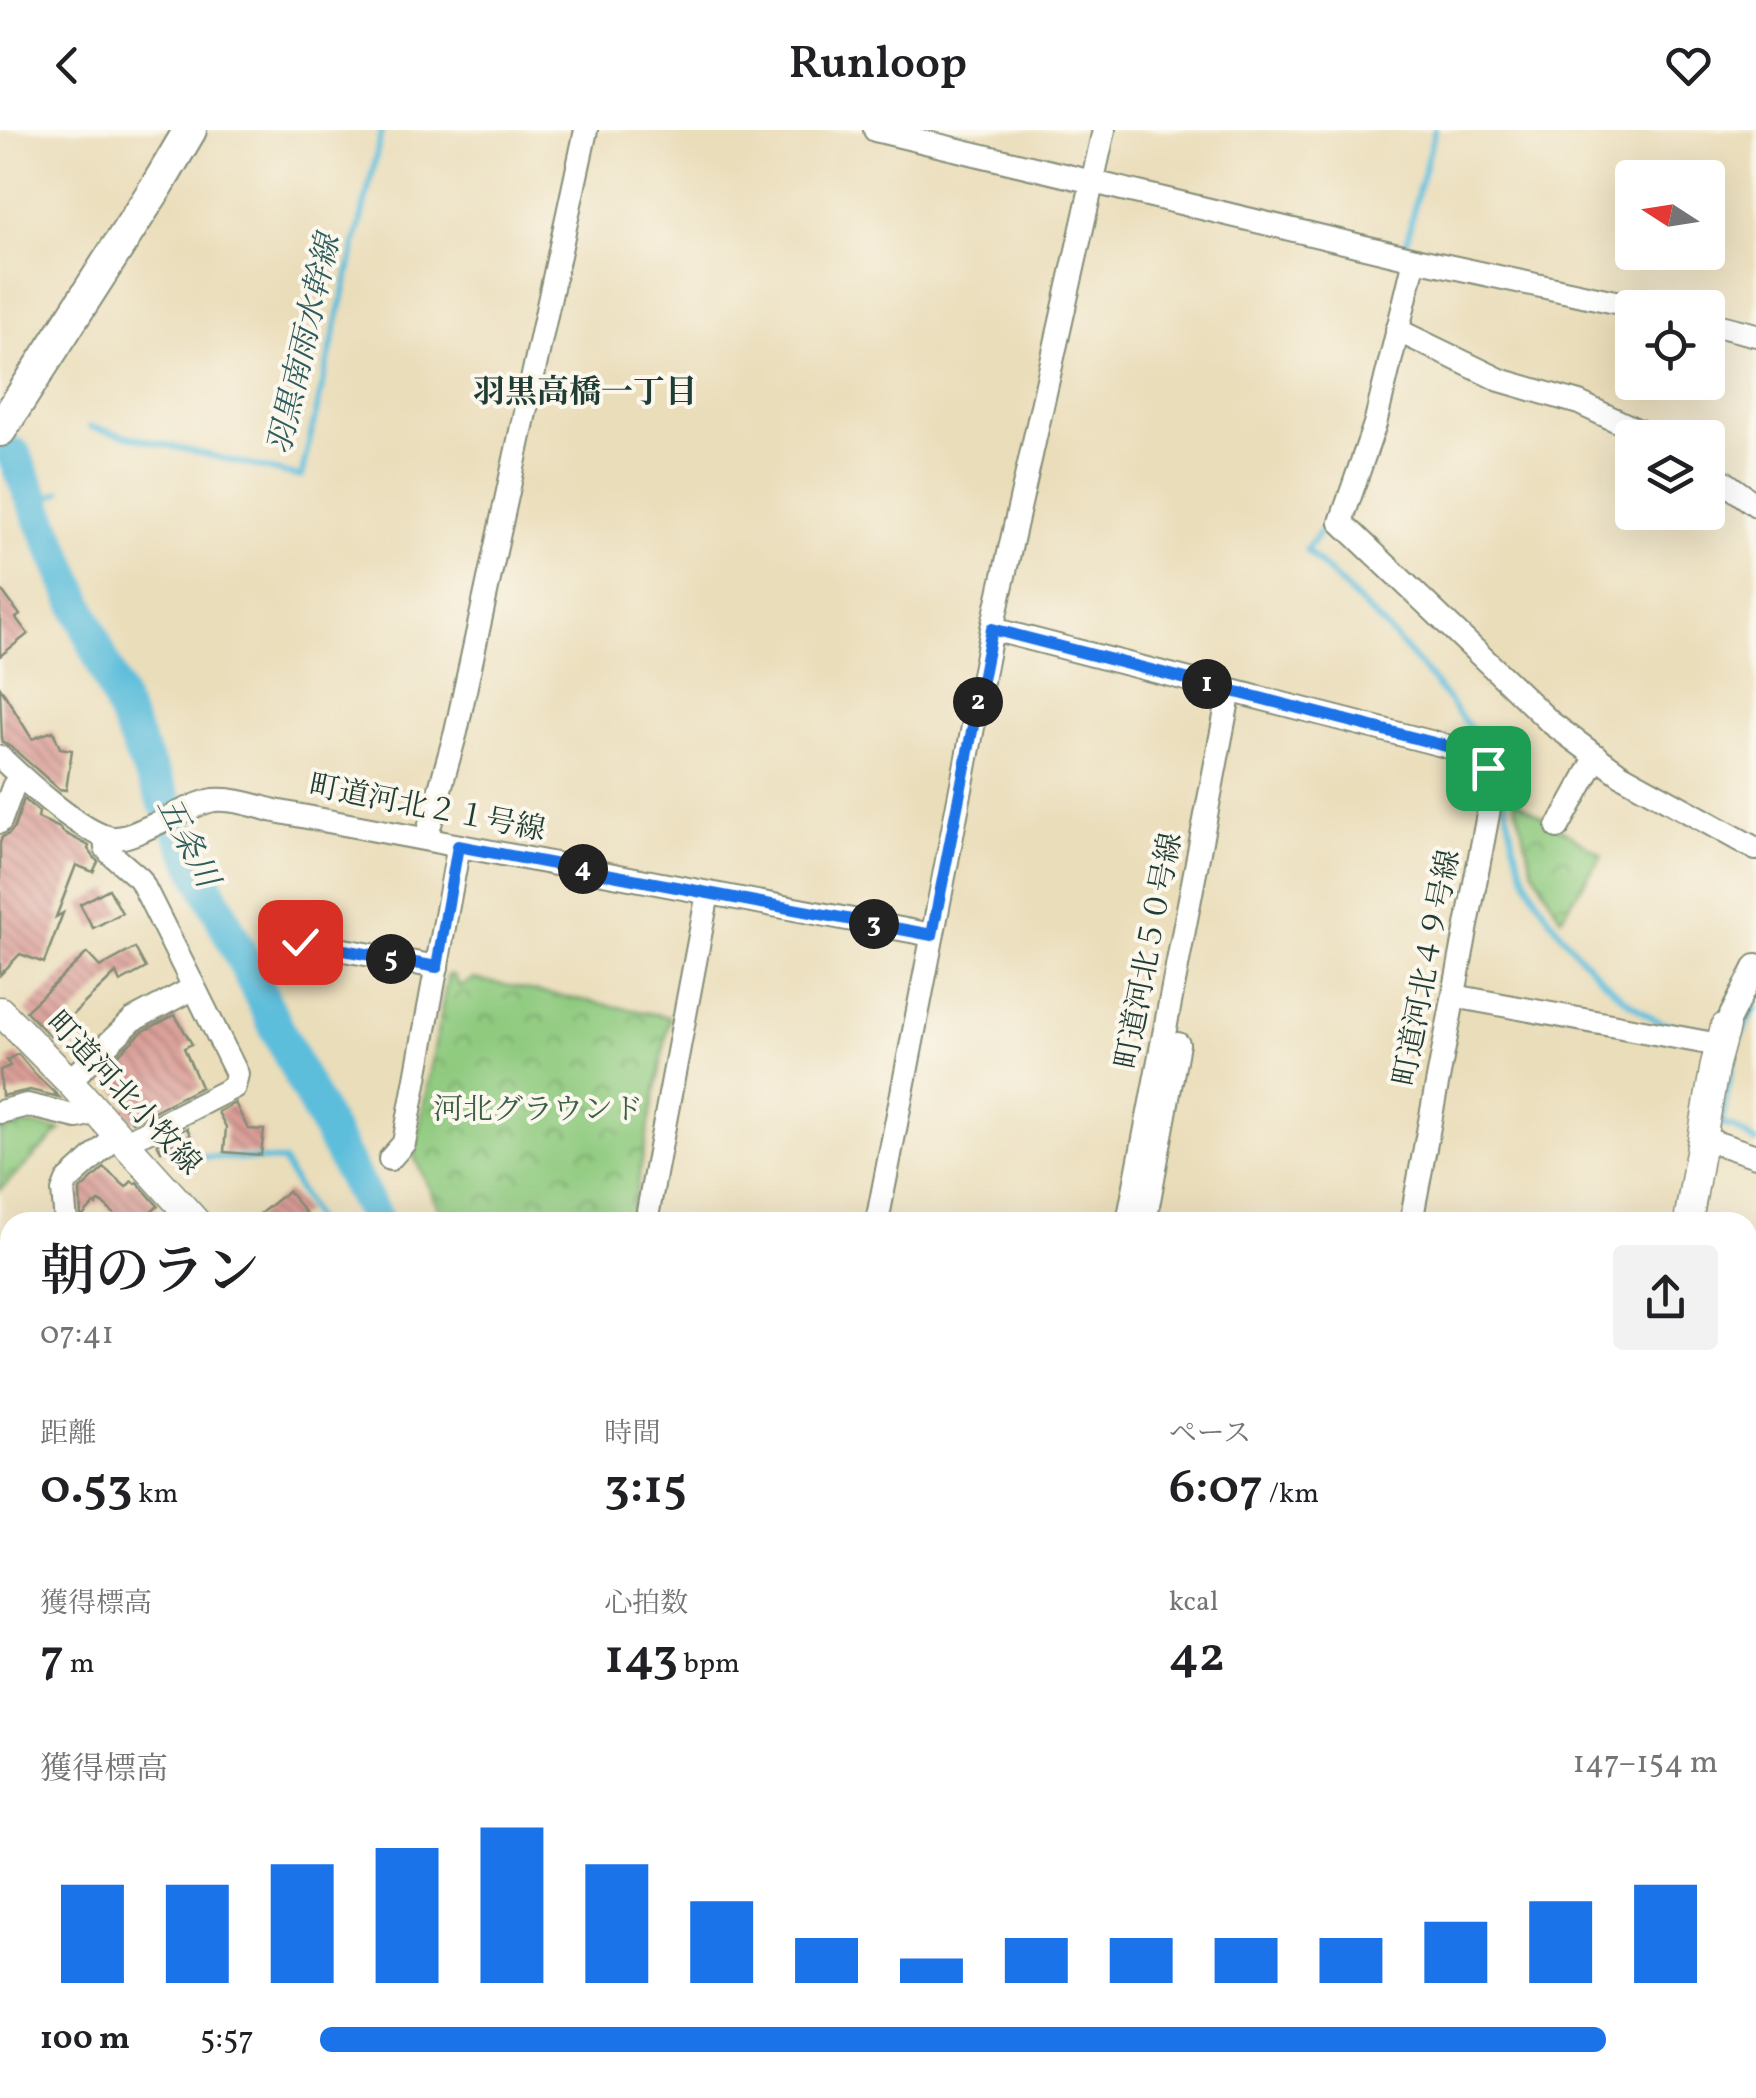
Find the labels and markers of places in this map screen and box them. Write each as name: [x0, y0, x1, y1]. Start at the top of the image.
pin: 1: [1182, 659, 1232, 709]
pin: 2: [953, 677, 1003, 727]
pin: [1446, 726, 1531, 811]
pin: 4: [558, 844, 608, 894]
pin: 3: [849, 899, 899, 949]
pin: [258, 900, 343, 985]
pin: 5: [366, 934, 416, 984]

